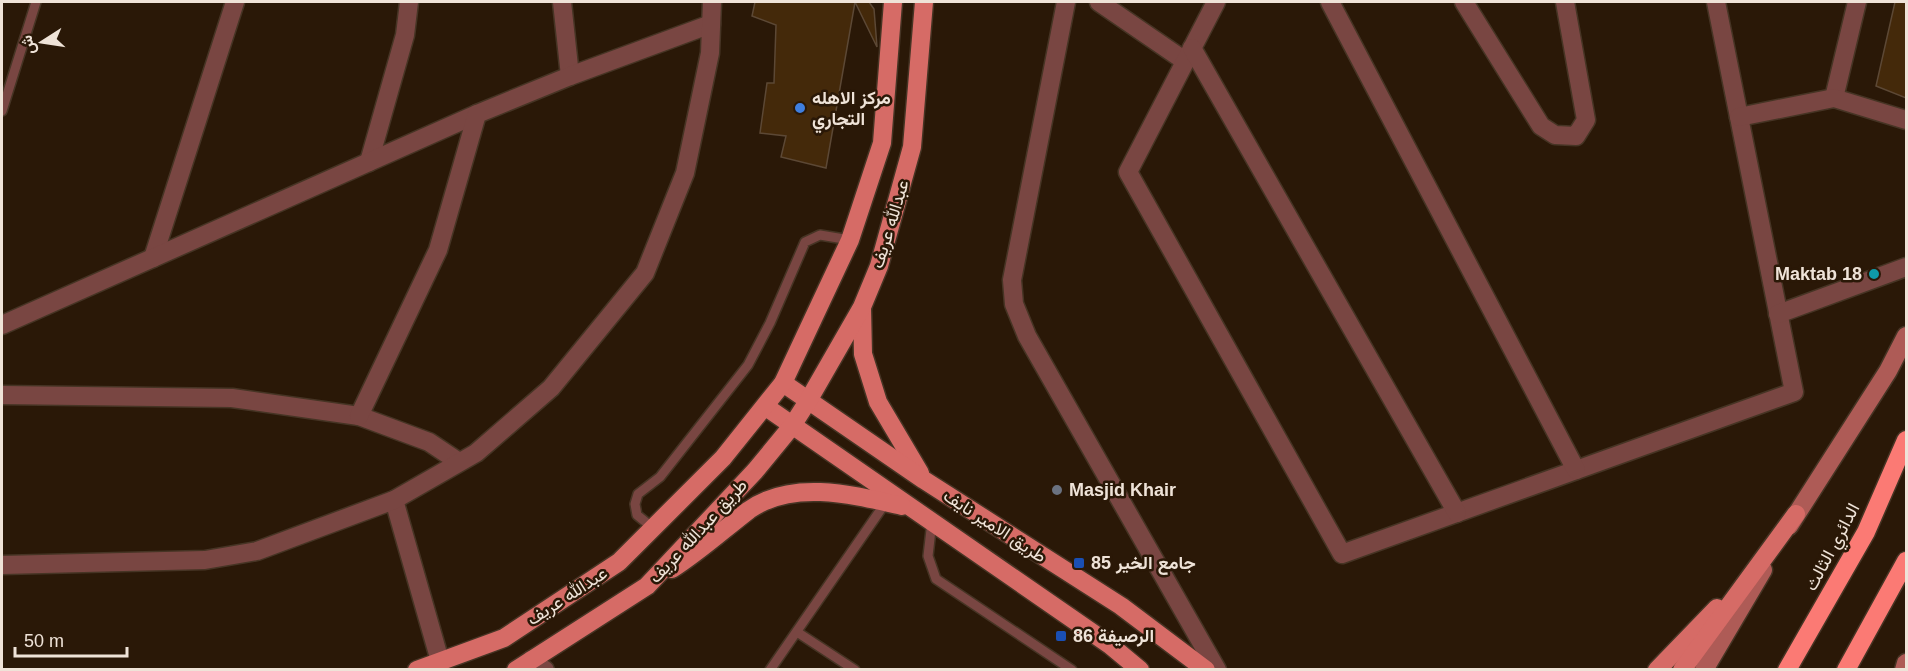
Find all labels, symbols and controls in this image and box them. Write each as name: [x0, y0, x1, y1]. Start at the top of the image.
north arrow: [12, 12, 72, 72]
text: ش: [18, 34, 39, 56]
place label: مركز الاهله التجاري: [812, 88, 891, 134]
marker: مركز الاهله التجاري: [793, 101, 807, 115]
street label: عبدالله عريف: [866, 177, 914, 271]
place label: Maktab 18: [1775, 264, 1862, 284]
marker: Maktab 18: [1867, 267, 1881, 281]
street label: طريق عبدالله عريف: [644, 474, 752, 588]
place label: Masjid Khair: [1069, 480, 1176, 500]
marker: Masjid Khair: [1050, 483, 1064, 497]
street label: طريق الامير نايف: [939, 485, 1050, 567]
street label: الدائري الثالث: [1801, 500, 1868, 596]
place label: جامع الخير 85: [1091, 553, 1196, 575]
marker: جامع الخير 85: [1072, 556, 1086, 570]
street label: عبدالله عريف: [523, 562, 611, 630]
scale bar: [15, 620, 128, 658]
place label: الرصيفة 86: [1073, 626, 1154, 647]
marker: الرصيفة 86: [1054, 629, 1068, 643]
text: 50 m: [24, 631, 64, 651]

